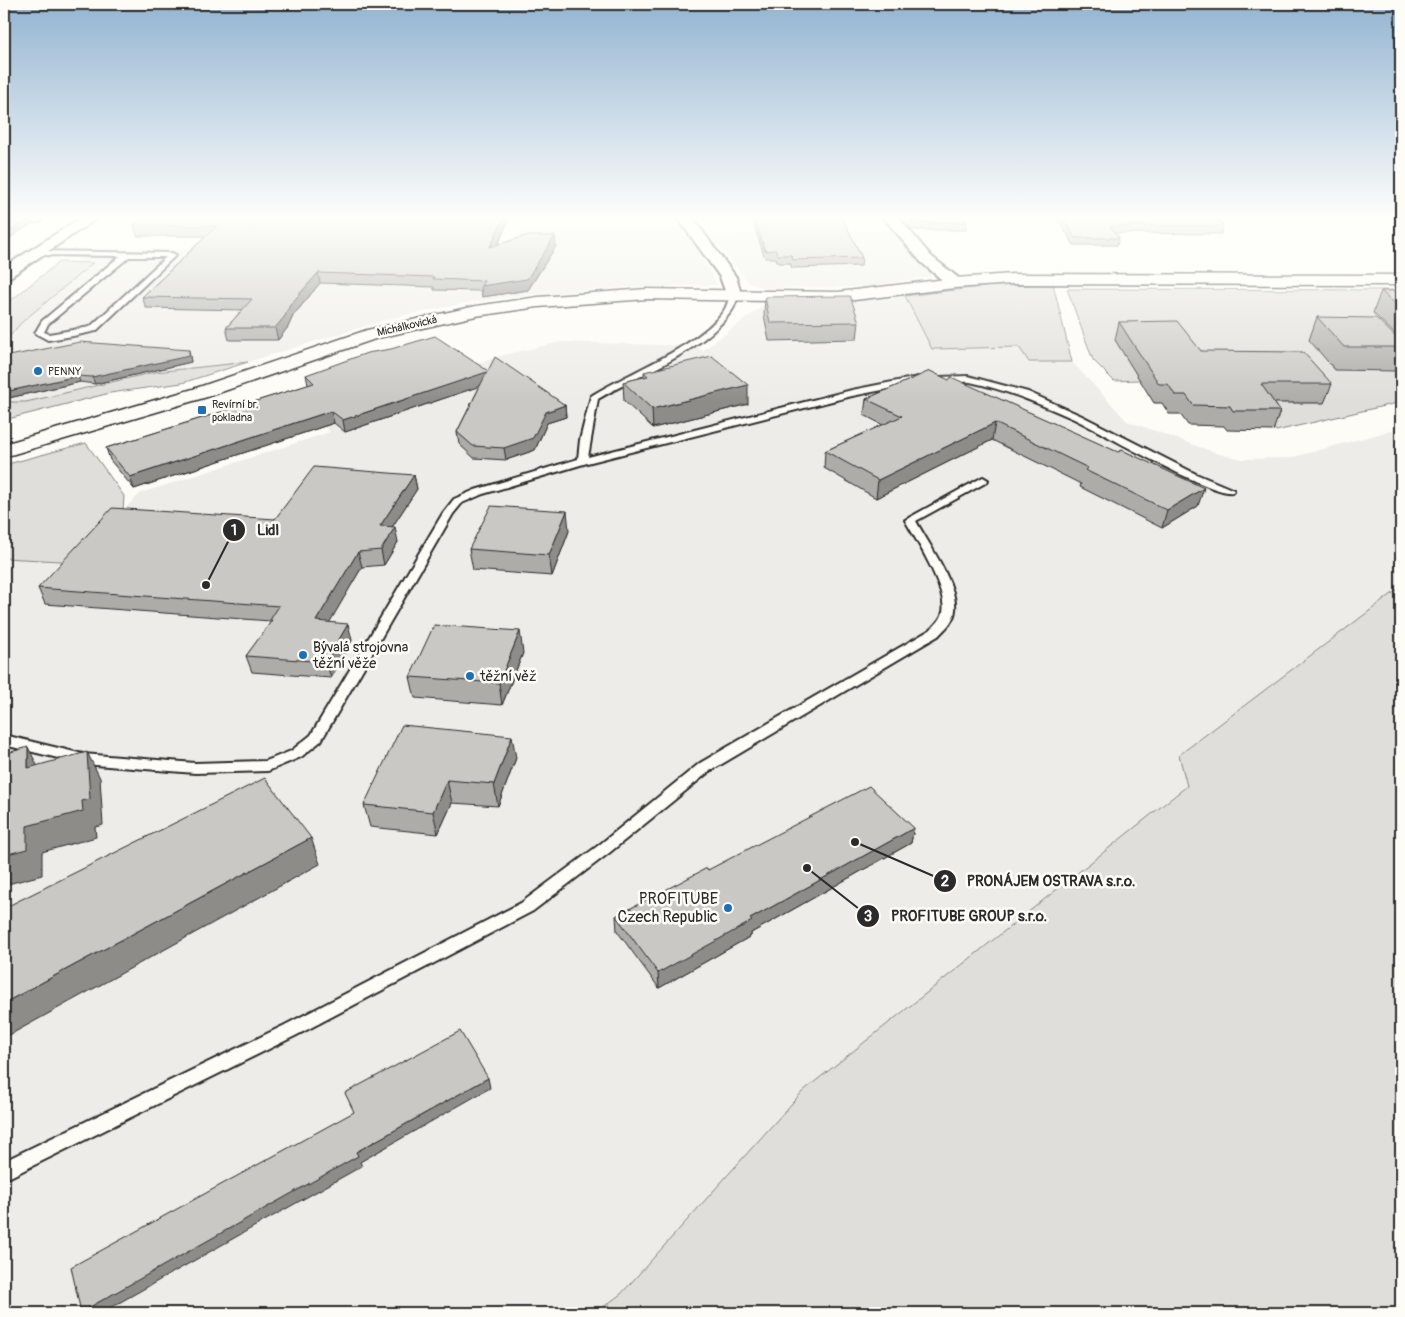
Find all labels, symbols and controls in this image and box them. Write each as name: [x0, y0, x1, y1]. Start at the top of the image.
street label: Michálkovická: [376, 313, 438, 339]
marker: PENNY: [32, 365, 44, 377]
place label: PENNY: [48, 365, 82, 378]
place label: Revírní br. pokladna: [212, 398, 259, 424]
marker: Revírní br. pokladna: [196, 404, 208, 416]
callout: Lidl: [222, 515, 289, 545]
text: 1: [231, 521, 237, 540]
text: Lidl: [257, 521, 279, 540]
place label: Bývalá strojovna těžní věže: [312, 639, 408, 672]
marker: Bývalá strojovna těžní věže: [297, 649, 309, 661]
place label: těžní věž: [479, 668, 536, 685]
marker: těžní věž: [464, 670, 476, 682]
callout: PRONÁJEM OSTRAVA s.r.o.: [932, 866, 1146, 896]
text: 2: [941, 872, 949, 891]
text: PRONÁJEM OSTRAVA s.r.o.: [967, 872, 1135, 891]
place label: PROFITUBE Czech Republic: [617, 889, 718, 927]
callout: PROFITUBE GROUP s.r.o.: [856, 901, 1057, 931]
marker: PROFITUBE Czech Republic: [722, 902, 734, 914]
text: 3: [864, 907, 872, 926]
text: PROFITUBE GROUP s.r.o.: [891, 907, 1047, 926]

